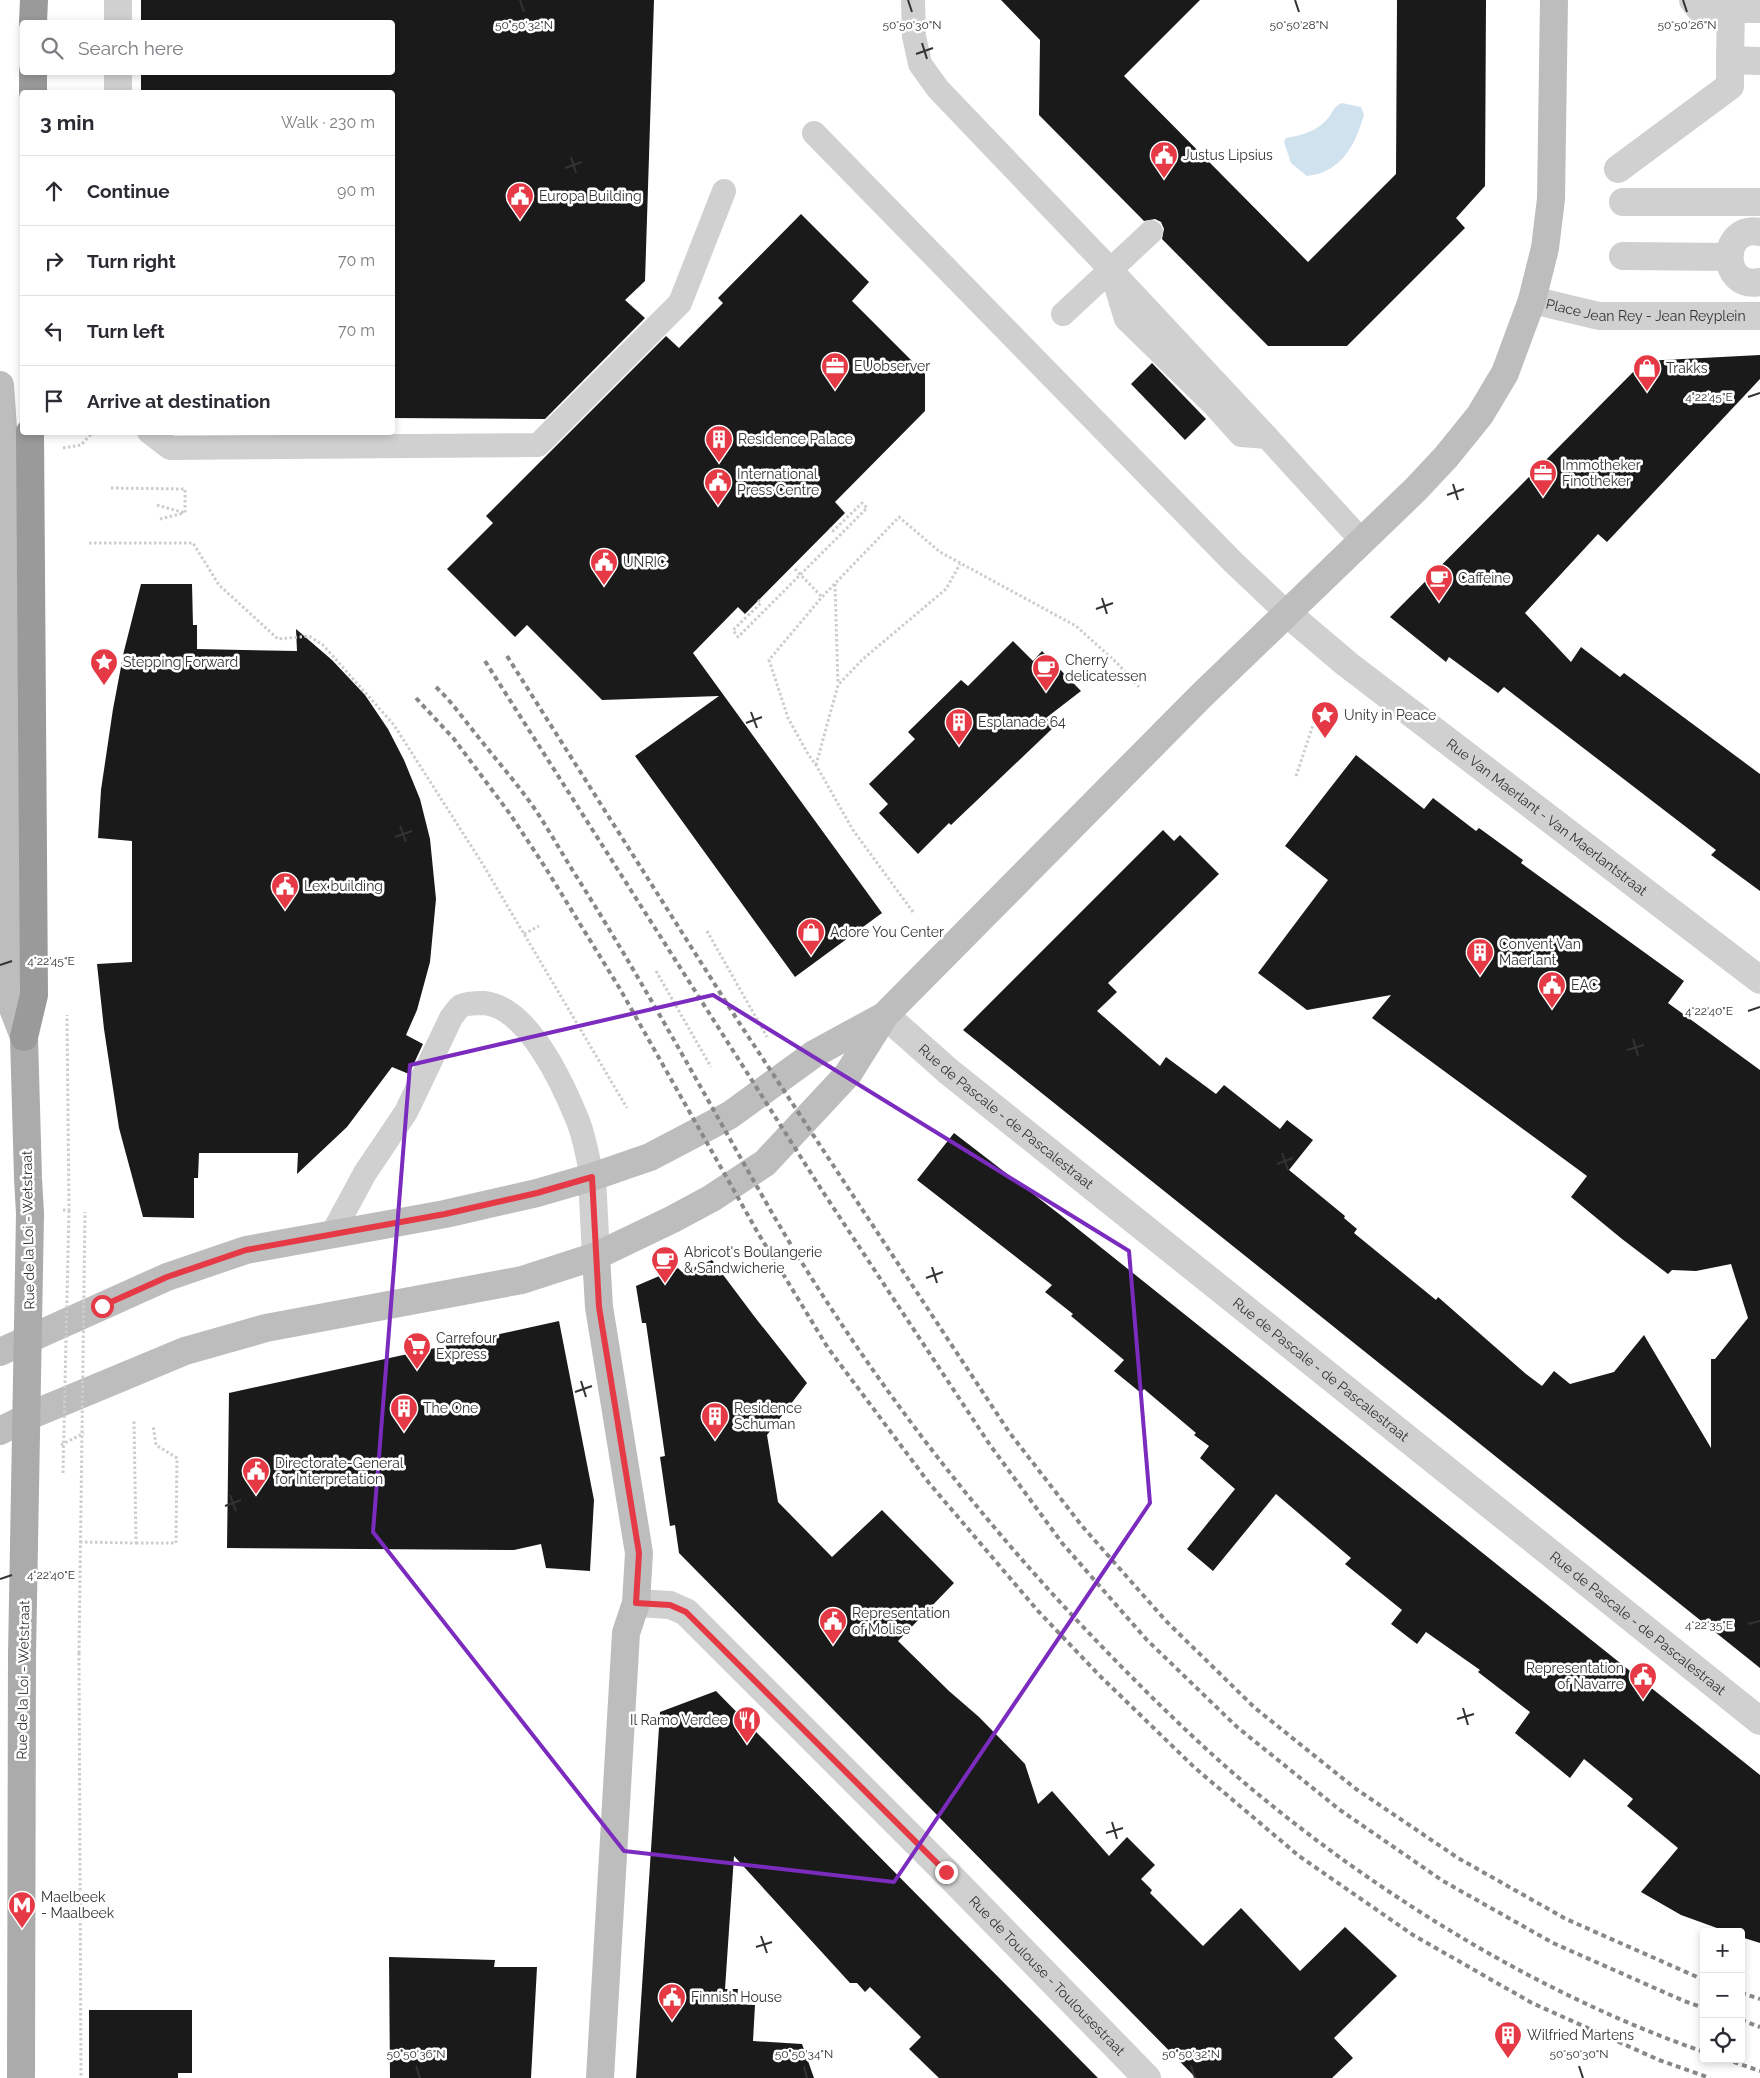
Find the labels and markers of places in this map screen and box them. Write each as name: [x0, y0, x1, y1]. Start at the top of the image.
public building icon: Justus Lipsius: [1149, 140, 1179, 179]
place label: Justus Lipsius: [1183, 147, 1273, 163]
public building icon: Europa Building: [505, 181, 535, 220]
place label: Europa Building: [539, 188, 642, 204]
office icon: EUobserver: [820, 351, 850, 390]
shop icon: Trakks: [1632, 353, 1662, 392]
place label: EUobserver: [854, 358, 930, 374]
place label: Trakks: [1666, 360, 1708, 376]
building icon: Residence Palace: [704, 424, 734, 463]
place label: Residence Palace: [738, 431, 853, 447]
place label: Immotheker Finotheker: [1562, 457, 1641, 489]
office icon: Immotheker Finotheker: [1528, 458, 1558, 497]
place label: International Press Centre: [737, 466, 819, 498]
public building icon: International Press Centre: [703, 467, 733, 506]
public building icon: UNRIC: [589, 547, 619, 586]
place label: UNRIC: [623, 554, 667, 570]
cafe icon: Caffeine: [1424, 563, 1454, 602]
place label: Caffeine: [1458, 570, 1511, 586]
place icon: Stepping Forward: [89, 647, 119, 686]
place label: Cherry delicatessen: [1065, 652, 1147, 684]
cafe icon: Cherry delicatessen: [1031, 653, 1061, 692]
place label: Stepping Forward: [123, 654, 238, 670]
place icon: Unity in Peace: [1310, 700, 1340, 739]
building icon: Esplanade 64: [944, 707, 974, 746]
place label: Unity in Peace: [1344, 707, 1436, 723]
place label: Esplanade 64: [978, 714, 1066, 730]
public building icon: Lex building: [270, 871, 300, 910]
place label: Lex building: [304, 878, 383, 894]
shop icon: Adore You Center: [796, 917, 826, 956]
place label: Adore You Center: [830, 924, 944, 940]
place label: Convent Van Maerlant: [1499, 936, 1581, 968]
building icon: Convent Van Maerlant: [1465, 937, 1495, 976]
public building icon: EAC: [1537, 970, 1567, 1009]
place label: EAC: [1571, 977, 1599, 993]
place label: Abricot's Boulangerie & Sandwicherie: [684, 1244, 822, 1276]
cafe icon: Abricot's Boulangerie & Sandwicherie: [650, 1245, 680, 1284]
place label: Carrefour Express: [436, 1330, 497, 1362]
supermarket icon: Carrefour Express: [402, 1331, 432, 1370]
building icon: The One: [389, 1393, 419, 1432]
place label: The One: [423, 1400, 478, 1416]
place label: Residence Schuman: [734, 1400, 802, 1432]
building icon: Residence Schuman: [700, 1401, 730, 1440]
place label: Directorate-General for Interpretation: [275, 1455, 404, 1487]
public building icon: Directorate-General for Interpretation: [241, 1456, 271, 1495]
place label: Representation of Molise: [852, 1605, 950, 1637]
public building icon: Representation of Molise: [818, 1606, 848, 1645]
place label: Representation of Navarre: [1526, 1660, 1624, 1692]
public building icon: Representation of Navarre: [1628, 1661, 1658, 1700]
restaurant icon: Il Ramo Verdee: [732, 1705, 762, 1744]
place label: Il Ramo Verdee: [630, 1712, 728, 1728]
place label: Maelbeek - Maalbeek: [41, 1889, 115, 1921]
metro station icon: Maelbeek - Maalbeek: [7, 1890, 37, 1929]
public building icon: Finnish House: [657, 1982, 687, 2021]
place label: Finnish House: [691, 1989, 782, 2005]
building icon: Wilfried Martens: [1493, 2020, 1523, 2059]
place label: Wilfried Martens: [1527, 2027, 1634, 2043]

